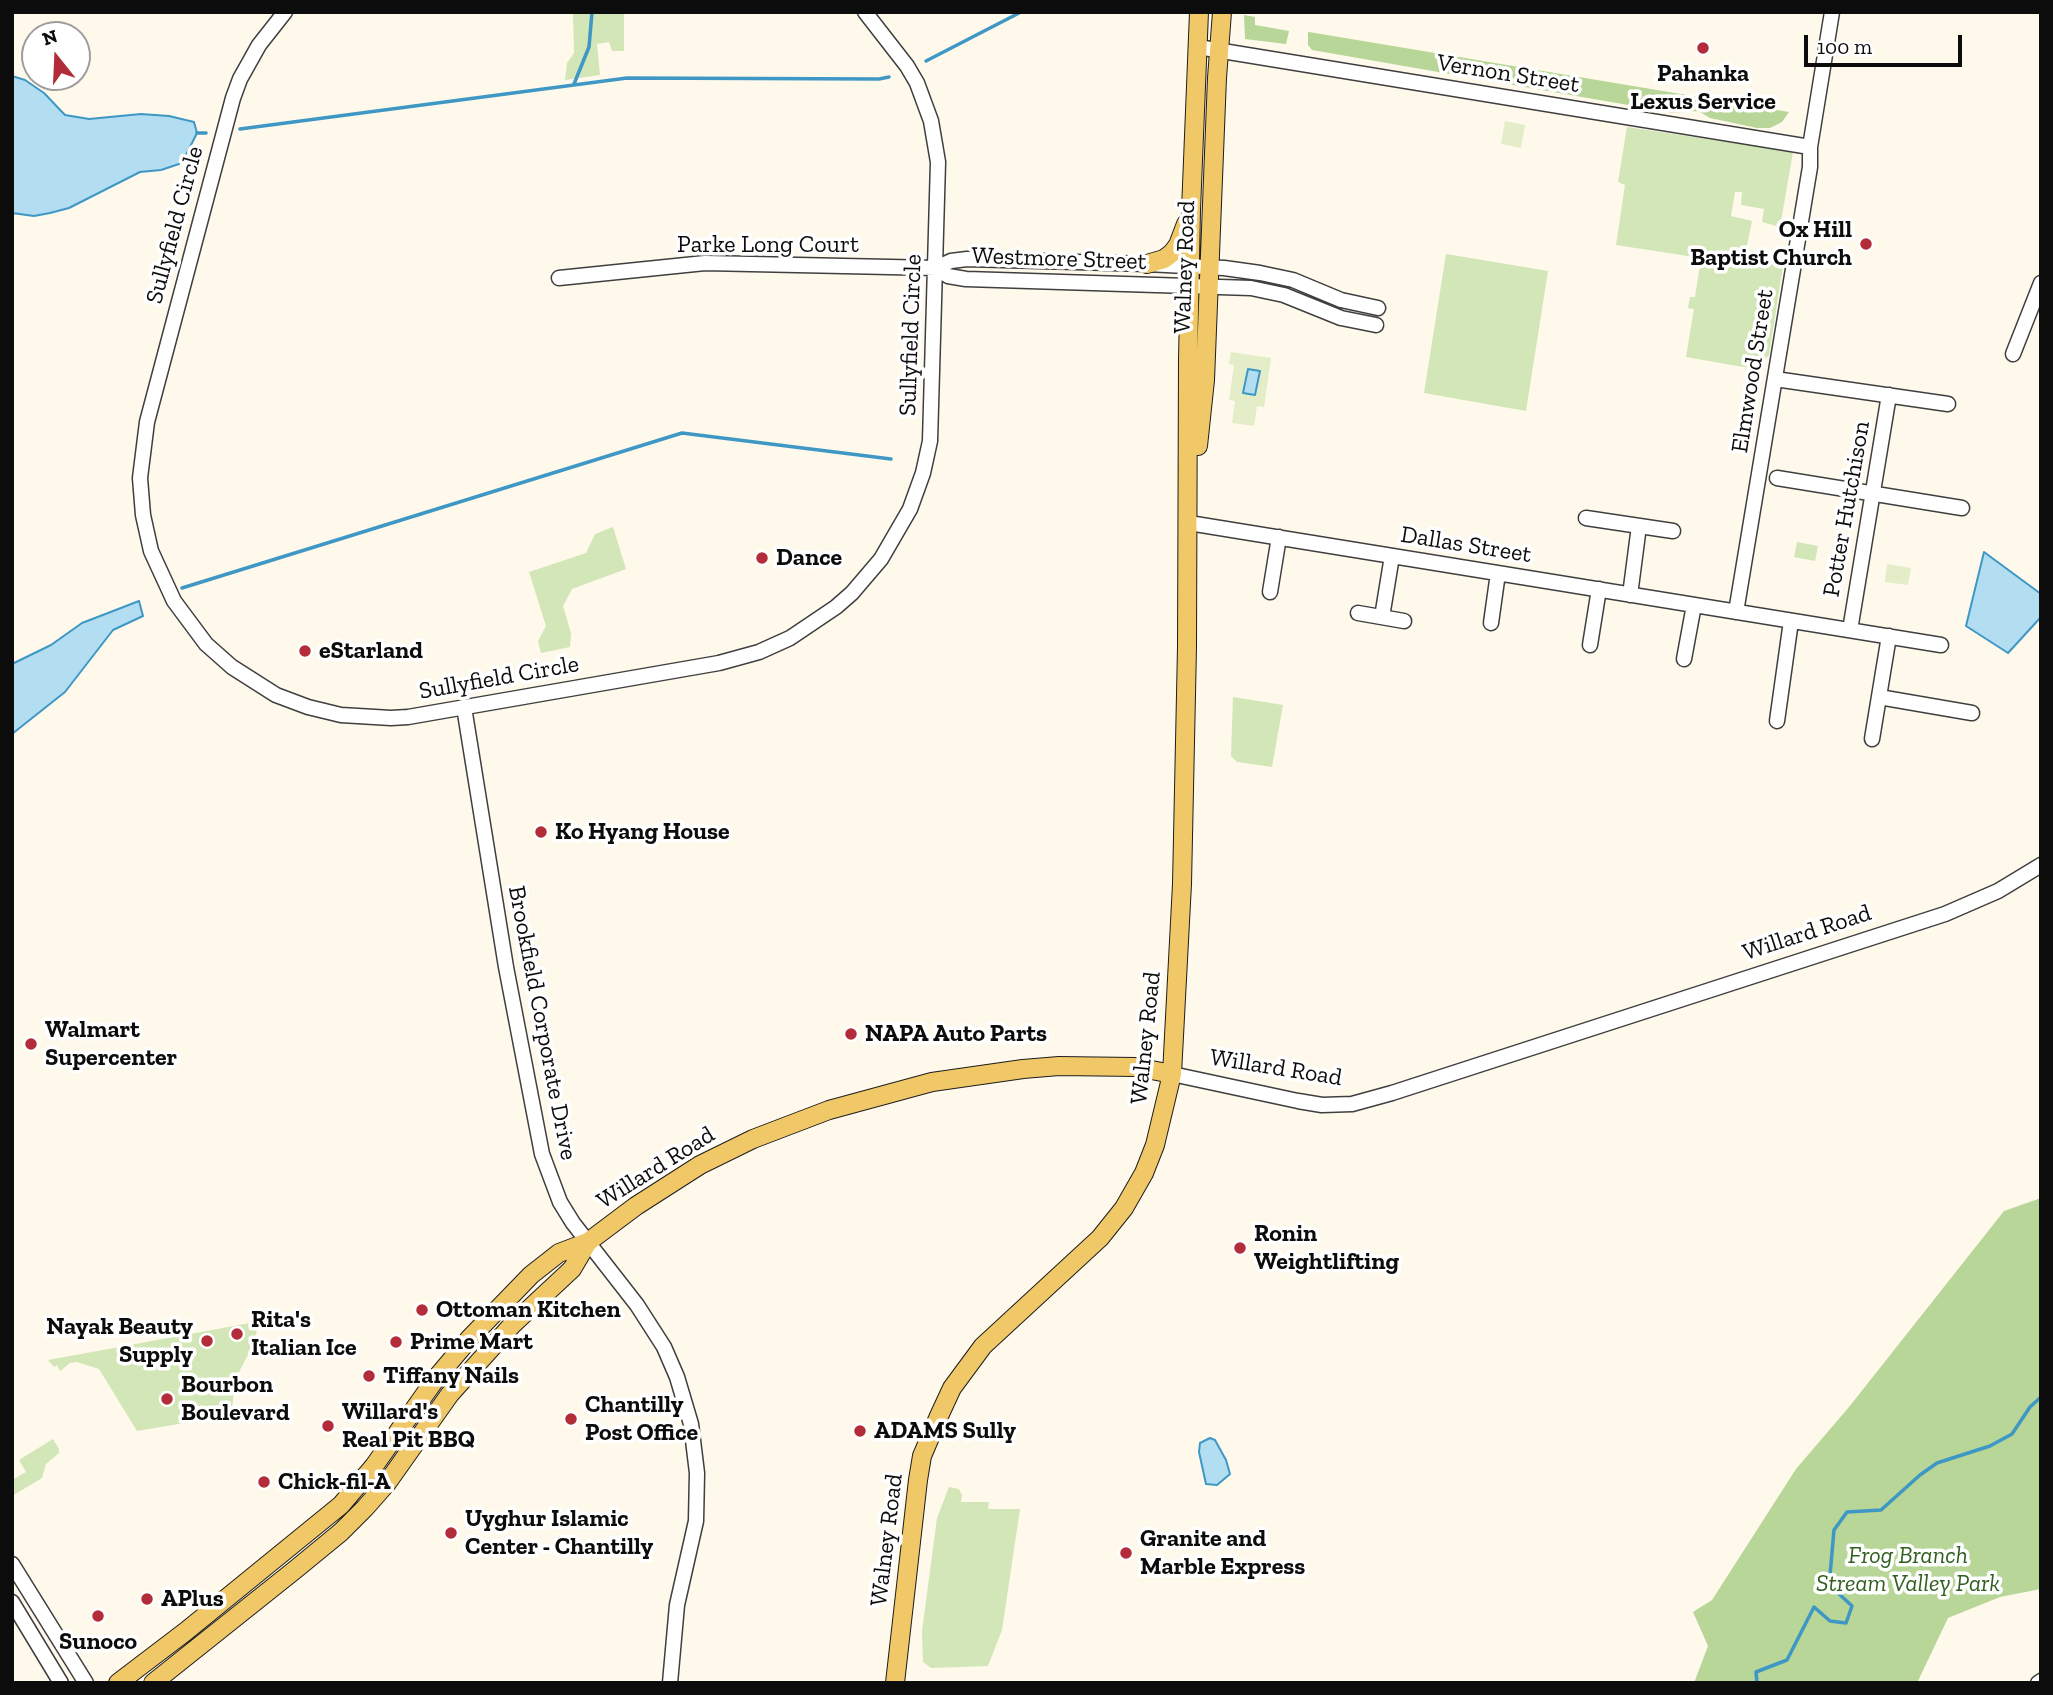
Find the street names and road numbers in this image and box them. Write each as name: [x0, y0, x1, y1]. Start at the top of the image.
street label: Vernon Street: [1435, 49, 1581, 99]
street label: Sullyfield Circle: [140, 143, 210, 307]
street label: Walney Road: [1168, 200, 1202, 334]
street label: Parke Long Court: [677, 231, 859, 259]
street label: Westmore Street: [971, 242, 1147, 276]
street label: Sullyfield Circle: [894, 254, 928, 416]
street label: Elmwood Street: [1726, 287, 1780, 455]
street label: Potter Hutchison: [1817, 419, 1877, 599]
street label: Dallas Street: [1399, 520, 1533, 570]
street label: Sullyfield Circle: [417, 650, 581, 706]
street label: Brookfield Corporate Drive: [501, 883, 583, 1163]
street label: Willard Road: [1739, 899, 1875, 967]
street label: Walney Road: [1125, 970, 1167, 1106]
street label: Willard Road: [1208, 1043, 1344, 1093]
street label: Willard Road: [592, 1120, 720, 1216]
street label: Walney Road: [865, 1472, 909, 1608]

